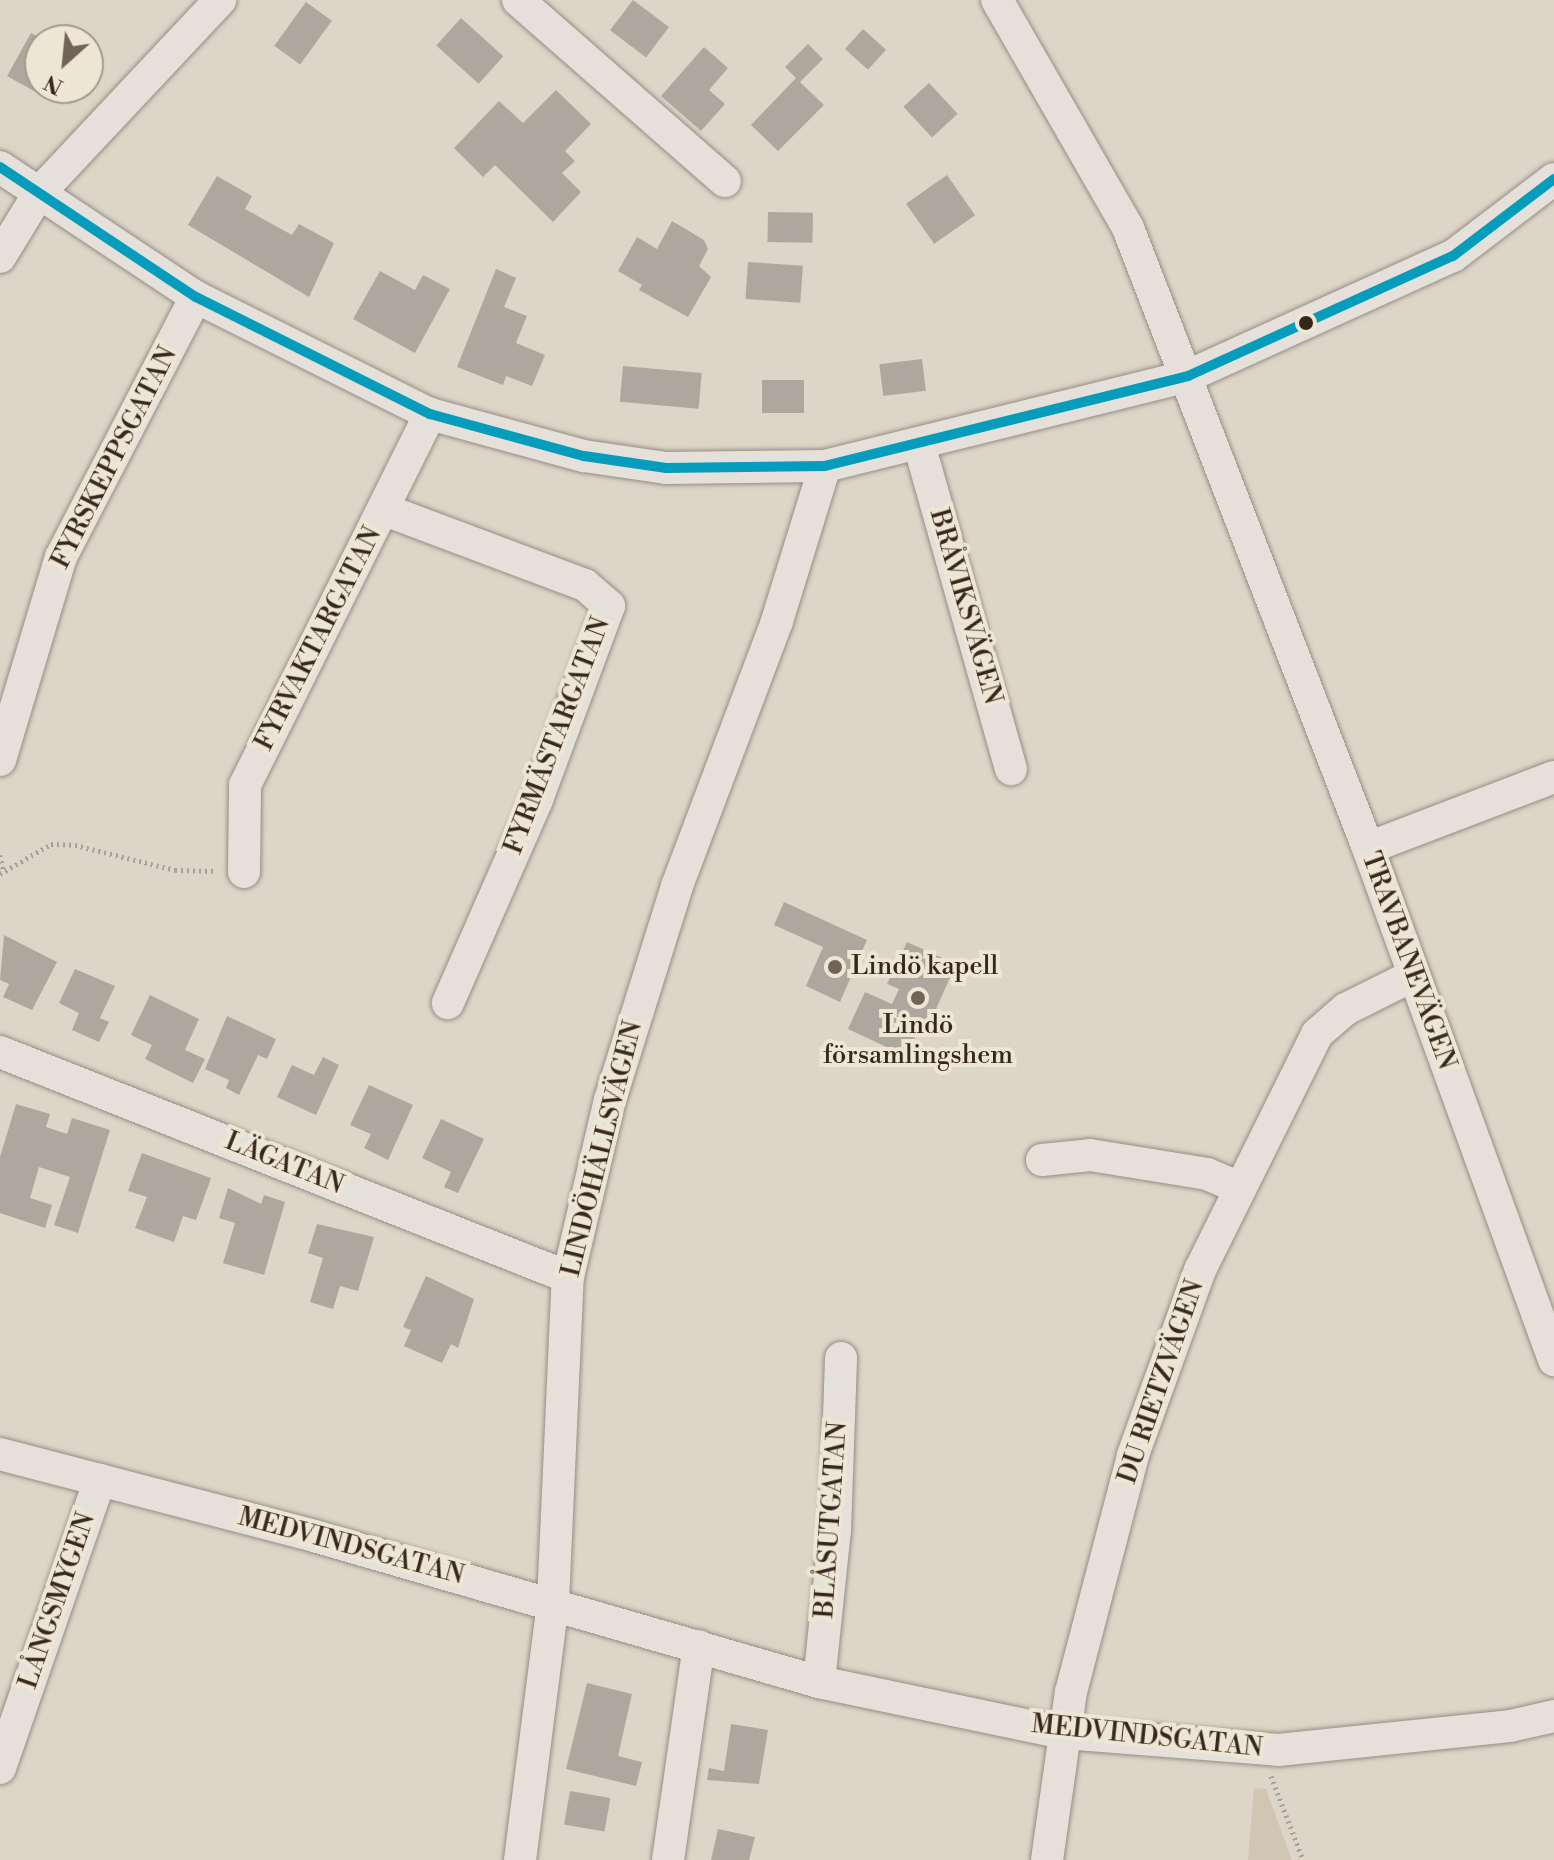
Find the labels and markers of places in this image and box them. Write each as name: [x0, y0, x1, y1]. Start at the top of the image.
unlabelled marker: [1298, 315, 1314, 331]
place label: Lindö kapell: [851, 951, 998, 983]
marker: Lindö kapell: [826, 958, 844, 976]
marker: Lindö församlingshem: [909, 989, 927, 1007]
place label: Lindö församlingshem: [823, 1010, 1013, 1072]

